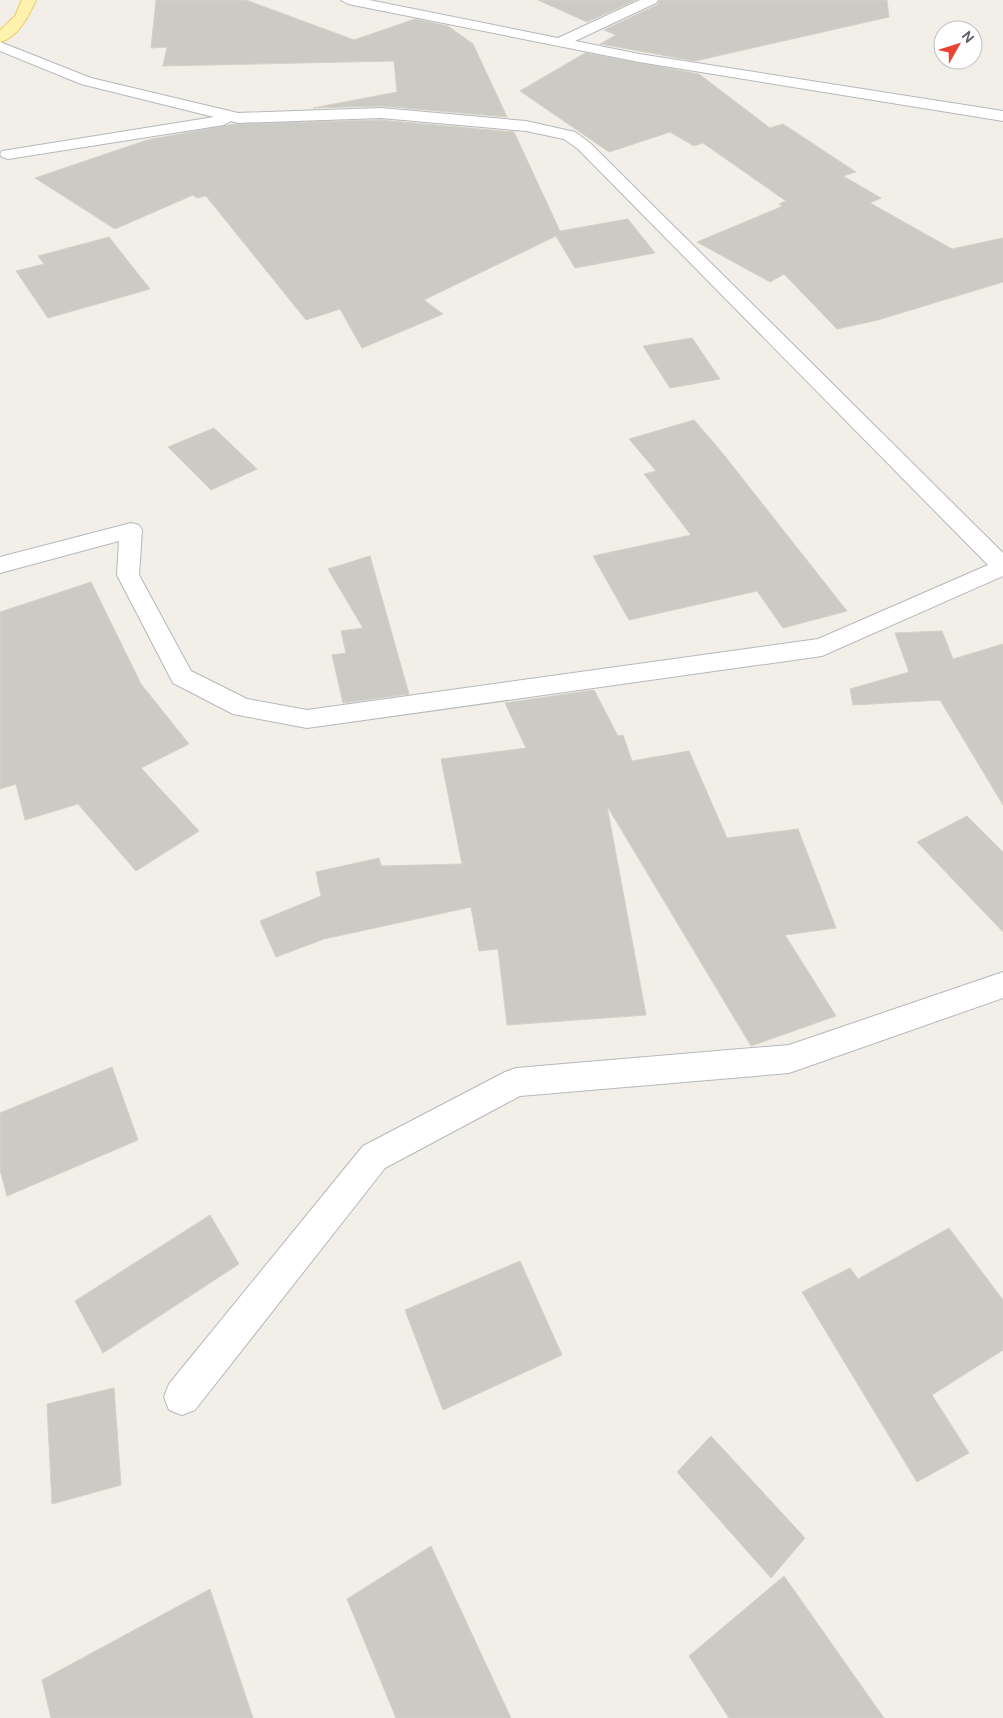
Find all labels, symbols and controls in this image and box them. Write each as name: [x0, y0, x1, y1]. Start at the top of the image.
north arrow: [933, 20, 983, 70]
text: N: [958, 27, 978, 46]

